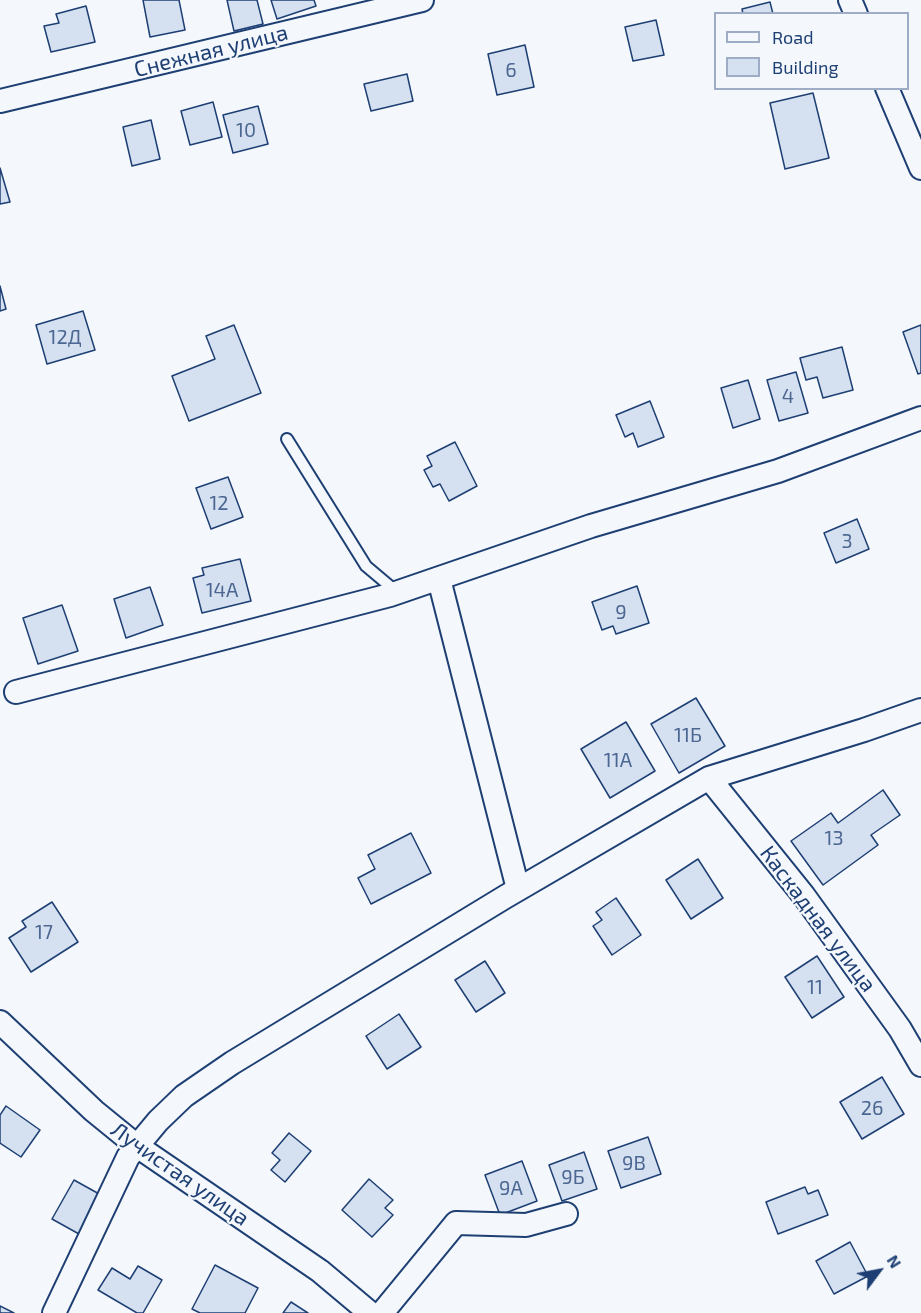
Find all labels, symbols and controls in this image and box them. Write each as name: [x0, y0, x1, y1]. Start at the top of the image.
legend: [714, 12, 909, 90]
street label: Снежная улица: [131, 19, 291, 83]
text: Road: [772, 26, 813, 48]
text: Building: [772, 56, 839, 78]
house number: 6: [505, 58, 517, 82]
house number: 10: [236, 118, 256, 142]
house number: 12Д: [48, 325, 82, 349]
house number: 4: [782, 384, 794, 408]
house number: 12: [209, 491, 229, 515]
house number: 3: [841, 529, 853, 553]
house number: 14А: [206, 578, 238, 602]
house number: 9: [615, 600, 627, 624]
house number: 11Б: [674, 723, 702, 747]
house number: 11А: [604, 748, 632, 772]
house number: 13: [824, 826, 844, 850]
street label: Каскадная улица: [754, 841, 882, 997]
house number: 17: [35, 920, 53, 944]
house number: 11: [807, 975, 823, 999]
house number: 26: [861, 1096, 883, 1120]
street label: Лучистая улица: [106, 1117, 254, 1231]
house number: 9В: [622, 1151, 646, 1175]
house number: 9Б: [561, 1165, 585, 1189]
house number: 9А: [499, 1176, 523, 1200]
north arrow: [849, 1241, 909, 1301]
text: N: [884, 1251, 906, 1271]

